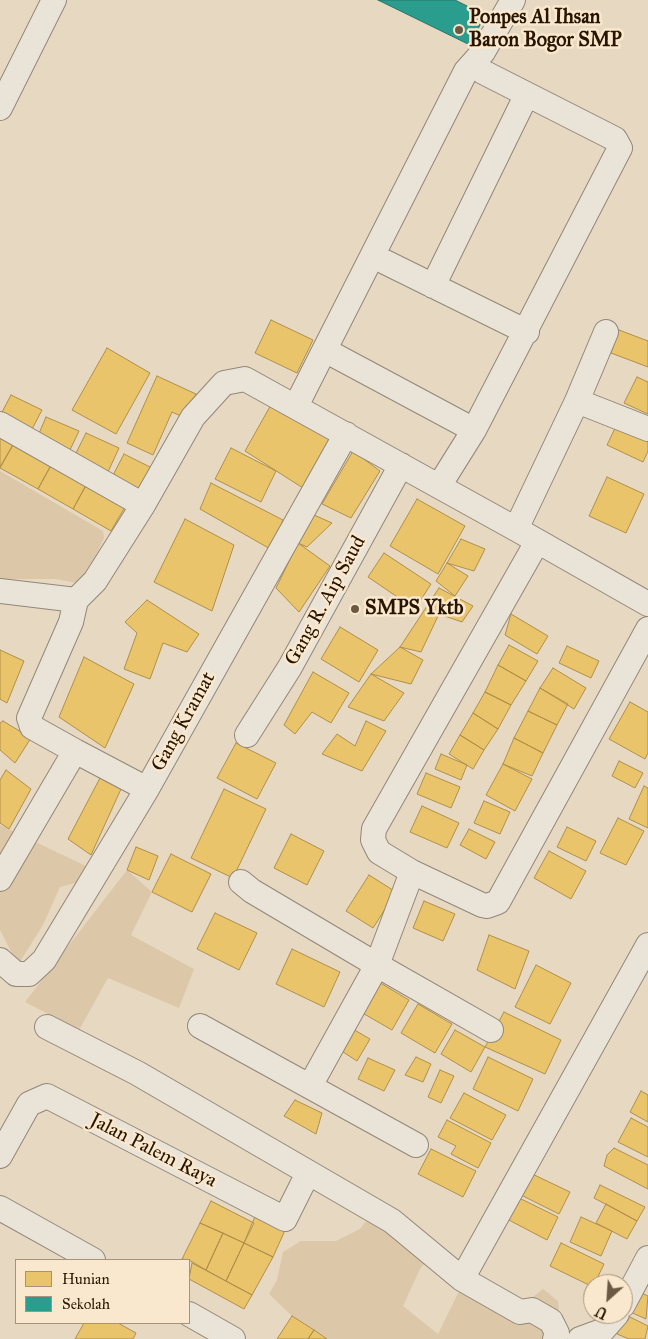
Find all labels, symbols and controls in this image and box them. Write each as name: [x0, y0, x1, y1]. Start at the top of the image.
place label: Ponpes Al Ihsan Baron Bogor SMP: [469, 6, 622, 53]
marker: Ponpes Al Ihsan Baron Bogor SMP: [453, 24, 465, 36]
street label: Gang R. Aip Saud: [280, 532, 372, 670]
place label: SMPS Yktb: [365, 597, 463, 621]
marker: SMPS Yktb: [349, 603, 361, 615]
street label: Gang Kramat: [147, 668, 221, 776]
street label: Jalan Palem Raya: [85, 1109, 221, 1193]
legend: [15, 1259, 190, 1324]
text: Hunian: [62, 1270, 110, 1288]
north arrow: [583, 1274, 633, 1324]
text: Sekolah: [62, 1295, 110, 1313]
text: U: [593, 1302, 610, 1322]

